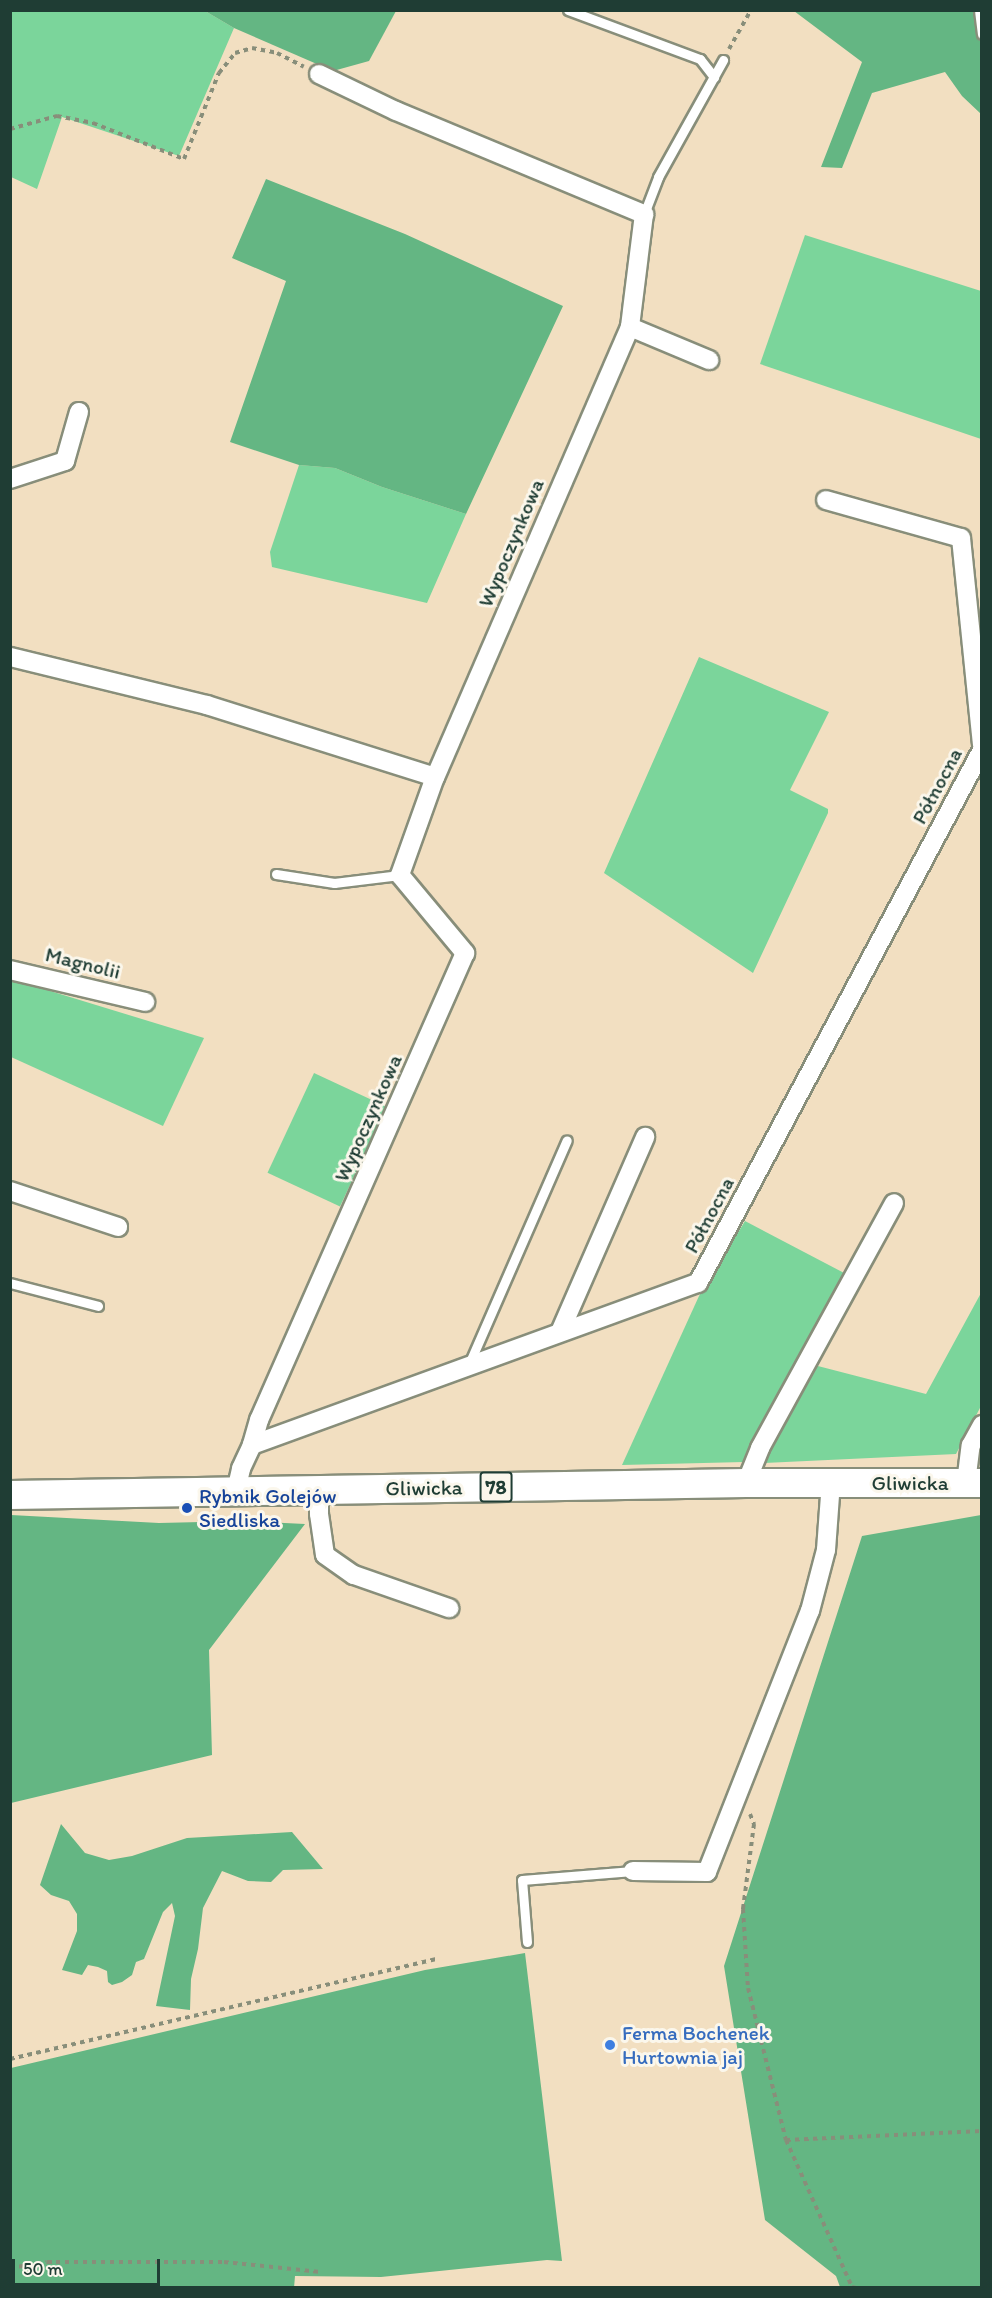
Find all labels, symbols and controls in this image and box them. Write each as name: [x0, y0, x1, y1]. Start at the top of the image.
street label: Wypoczynkowa: [473, 475, 549, 611]
street label: Północna: [907, 744, 967, 828]
street label: Magnolii: [43, 941, 123, 985]
street label: Wypoczynkowa: [329, 1050, 407, 1186]
street label: Północna: [679, 1173, 739, 1257]
road number: 78: [480, 1470, 512, 1504]
street label: Gliwicka: [871, 1470, 949, 1496]
street label: Gliwicka: [385, 1475, 463, 1501]
place label: Rybnik Golejów Siedliska: [199, 1483, 337, 1533]
marker: Rybnik Golejów Siedliska: [180, 1501, 194, 1515]
place label: Ferma Bochenek Hurtownia jaj: [622, 2020, 770, 2070]
marker: Ferma Bochenek Hurtownia jaj: [603, 2038, 617, 2052]
scale bar: [15, 2247, 164, 2285]
text: 50 m: [23, 2258, 63, 2280]

